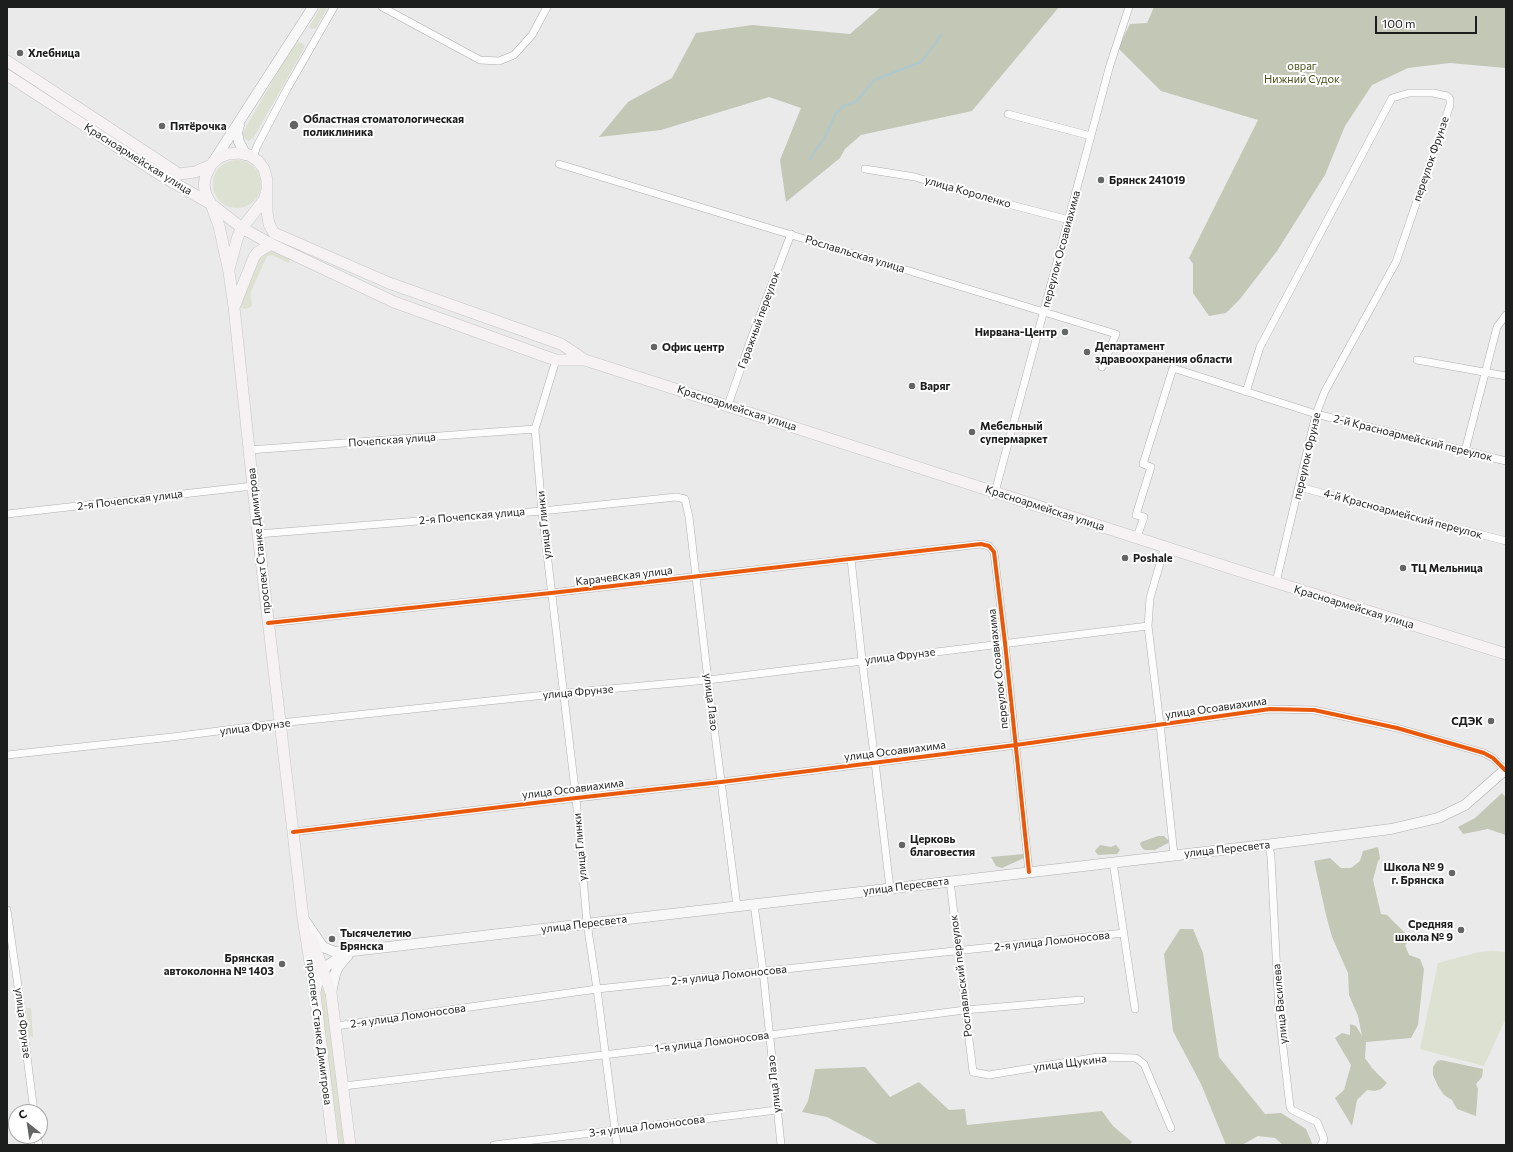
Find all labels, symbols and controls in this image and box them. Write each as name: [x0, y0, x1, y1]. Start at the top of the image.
scale bar: [1377, 8, 1479, 34]
text: 100 m: [1382, 16, 1416, 30]
place label: Хлебница: [28, 46, 80, 60]
marker: Хлебница: [15, 48, 25, 58]
park label: овраг Нижний Судок: [1264, 59, 1340, 85]
place label: Областная стоматологическая поликлиника: [303, 112, 464, 138]
street label: переулок Фрунзе: [1410, 115, 1452, 203]
place label: Пятёрочка: [170, 119, 226, 133]
marker: Областная стоматологическая поликлиника: [288, 119, 300, 131]
street label: Красноармейская улица: [82, 120, 194, 198]
marker: Пятёрочка: [157, 121, 167, 131]
street label: улица Короленко: [923, 173, 1013, 211]
place label: Брянск 241019: [1109, 173, 1185, 187]
marker: Брянск 241019: [1096, 175, 1106, 185]
street label: переулок Осоавиахима: [1039, 189, 1083, 309]
street label: Рославльская улица: [804, 233, 906, 275]
street label: Гаражный переулок: [735, 269, 783, 371]
place label: Нирвана-Центр: [975, 325, 1057, 339]
marker: Нирвана-Центр: [1060, 327, 1070, 337]
place label: Департамент здравоохранения области: [1095, 339, 1232, 365]
place label: Офис центр: [662, 340, 724, 354]
marker: Офис центр: [649, 342, 659, 352]
marker: Департамент здравоохранения области: [1082, 347, 1092, 357]
place label: Варяг: [920, 379, 950, 393]
marker: Варяг: [907, 381, 917, 391]
street label: Красноармейская улица: [676, 382, 798, 434]
street label: переулок Фрунзе: [1291, 411, 1323, 501]
street label: 2-й Красноармейский переулок: [1332, 412, 1494, 464]
place label: Мебельный супермаркет: [980, 419, 1047, 445]
marker: Мебельный супермаркет: [967, 427, 977, 437]
street label: Почепская улица: [348, 430, 436, 450]
street label: проспект Станке Димитрова: [245, 467, 273, 615]
street label: Красноармейская улица: [984, 482, 1106, 534]
street label: 4-й Красноармейский переулок: [1322, 486, 1484, 542]
street label: 2-я Почепская улица: [76, 487, 184, 513]
street label: улица Глинки: [534, 490, 554, 560]
street label: 2-я Почепская улица: [418, 505, 526, 527]
place label: Poshale: [1133, 551, 1173, 565]
marker: Poshale: [1120, 553, 1130, 563]
place label: ТЦ Мельница: [1411, 561, 1483, 575]
street label: Карачевская улица: [575, 563, 673, 589]
marker: ТЦ Мельница: [1398, 563, 1408, 573]
street label: Красноармейская улица: [1292, 582, 1416, 632]
street label: переулок Осоавиахима: [985, 608, 1011, 730]
street label: улица Фрунзе: [864, 645, 936, 667]
street label: улица Лазо: [701, 672, 721, 732]
street label: улица Фрунзе: [542, 682, 614, 702]
street label: улица Осоавиахима: [1164, 694, 1268, 722]
place label: СДЭК: [1451, 714, 1483, 728]
street label: улица Фрунзе: [219, 716, 291, 738]
marker: СДЭК: [1486, 716, 1496, 726]
street label: улица Осоавиахима: [843, 738, 947, 764]
street label: улица Осоавиахима: [521, 776, 625, 802]
street label: улица Глинки: [570, 812, 590, 882]
place label: Церковь благовестия: [910, 832, 975, 858]
street label: улица Пересвета: [1183, 838, 1271, 860]
marker: Церковь благовестия: [897, 840, 907, 850]
place label: Школа № 9 г. Брянска: [1384, 860, 1444, 886]
marker: Школа № 9 г. Брянска: [1447, 868, 1457, 878]
street label: улица Пересвета: [862, 874, 950, 898]
street label: улица Пересвета: [540, 912, 628, 936]
street label: Рославльский переулок: [947, 914, 975, 1038]
place label: Средняя школа № 9: [1395, 917, 1453, 943]
marker: Средняя школа № 9: [1456, 925, 1466, 935]
place label: Тысячелетию Брянска: [340, 926, 412, 952]
street label: 2-я улица Ломоносова: [993, 928, 1111, 954]
marker: Тысячелетию Брянска: [327, 934, 337, 944]
place label: Брянская автоколонна № 1403: [164, 951, 274, 977]
street label: проспект Станке Димитрова: [304, 958, 334, 1106]
marker: Брянская автоколонна № 1403: [277, 959, 287, 969]
street label: 2-я улица Ломоносова: [670, 962, 788, 988]
street label: улица Василева: [1270, 963, 1290, 1045]
street label: улица Фрунзе: [12, 987, 34, 1059]
street label: 2-я улица Ломоносова: [349, 1001, 467, 1031]
street label: 1-я улица Ломоносова: [654, 1028, 770, 1056]
street label: улица Щукина: [1033, 1052, 1107, 1074]
street label: улица Лазо: [764, 1054, 784, 1114]
north arrow: [8, 1104, 48, 1144]
text: С: [16, 1107, 29, 1122]
street label: 3-я улица Ломоносова: [588, 1112, 706, 1140]

